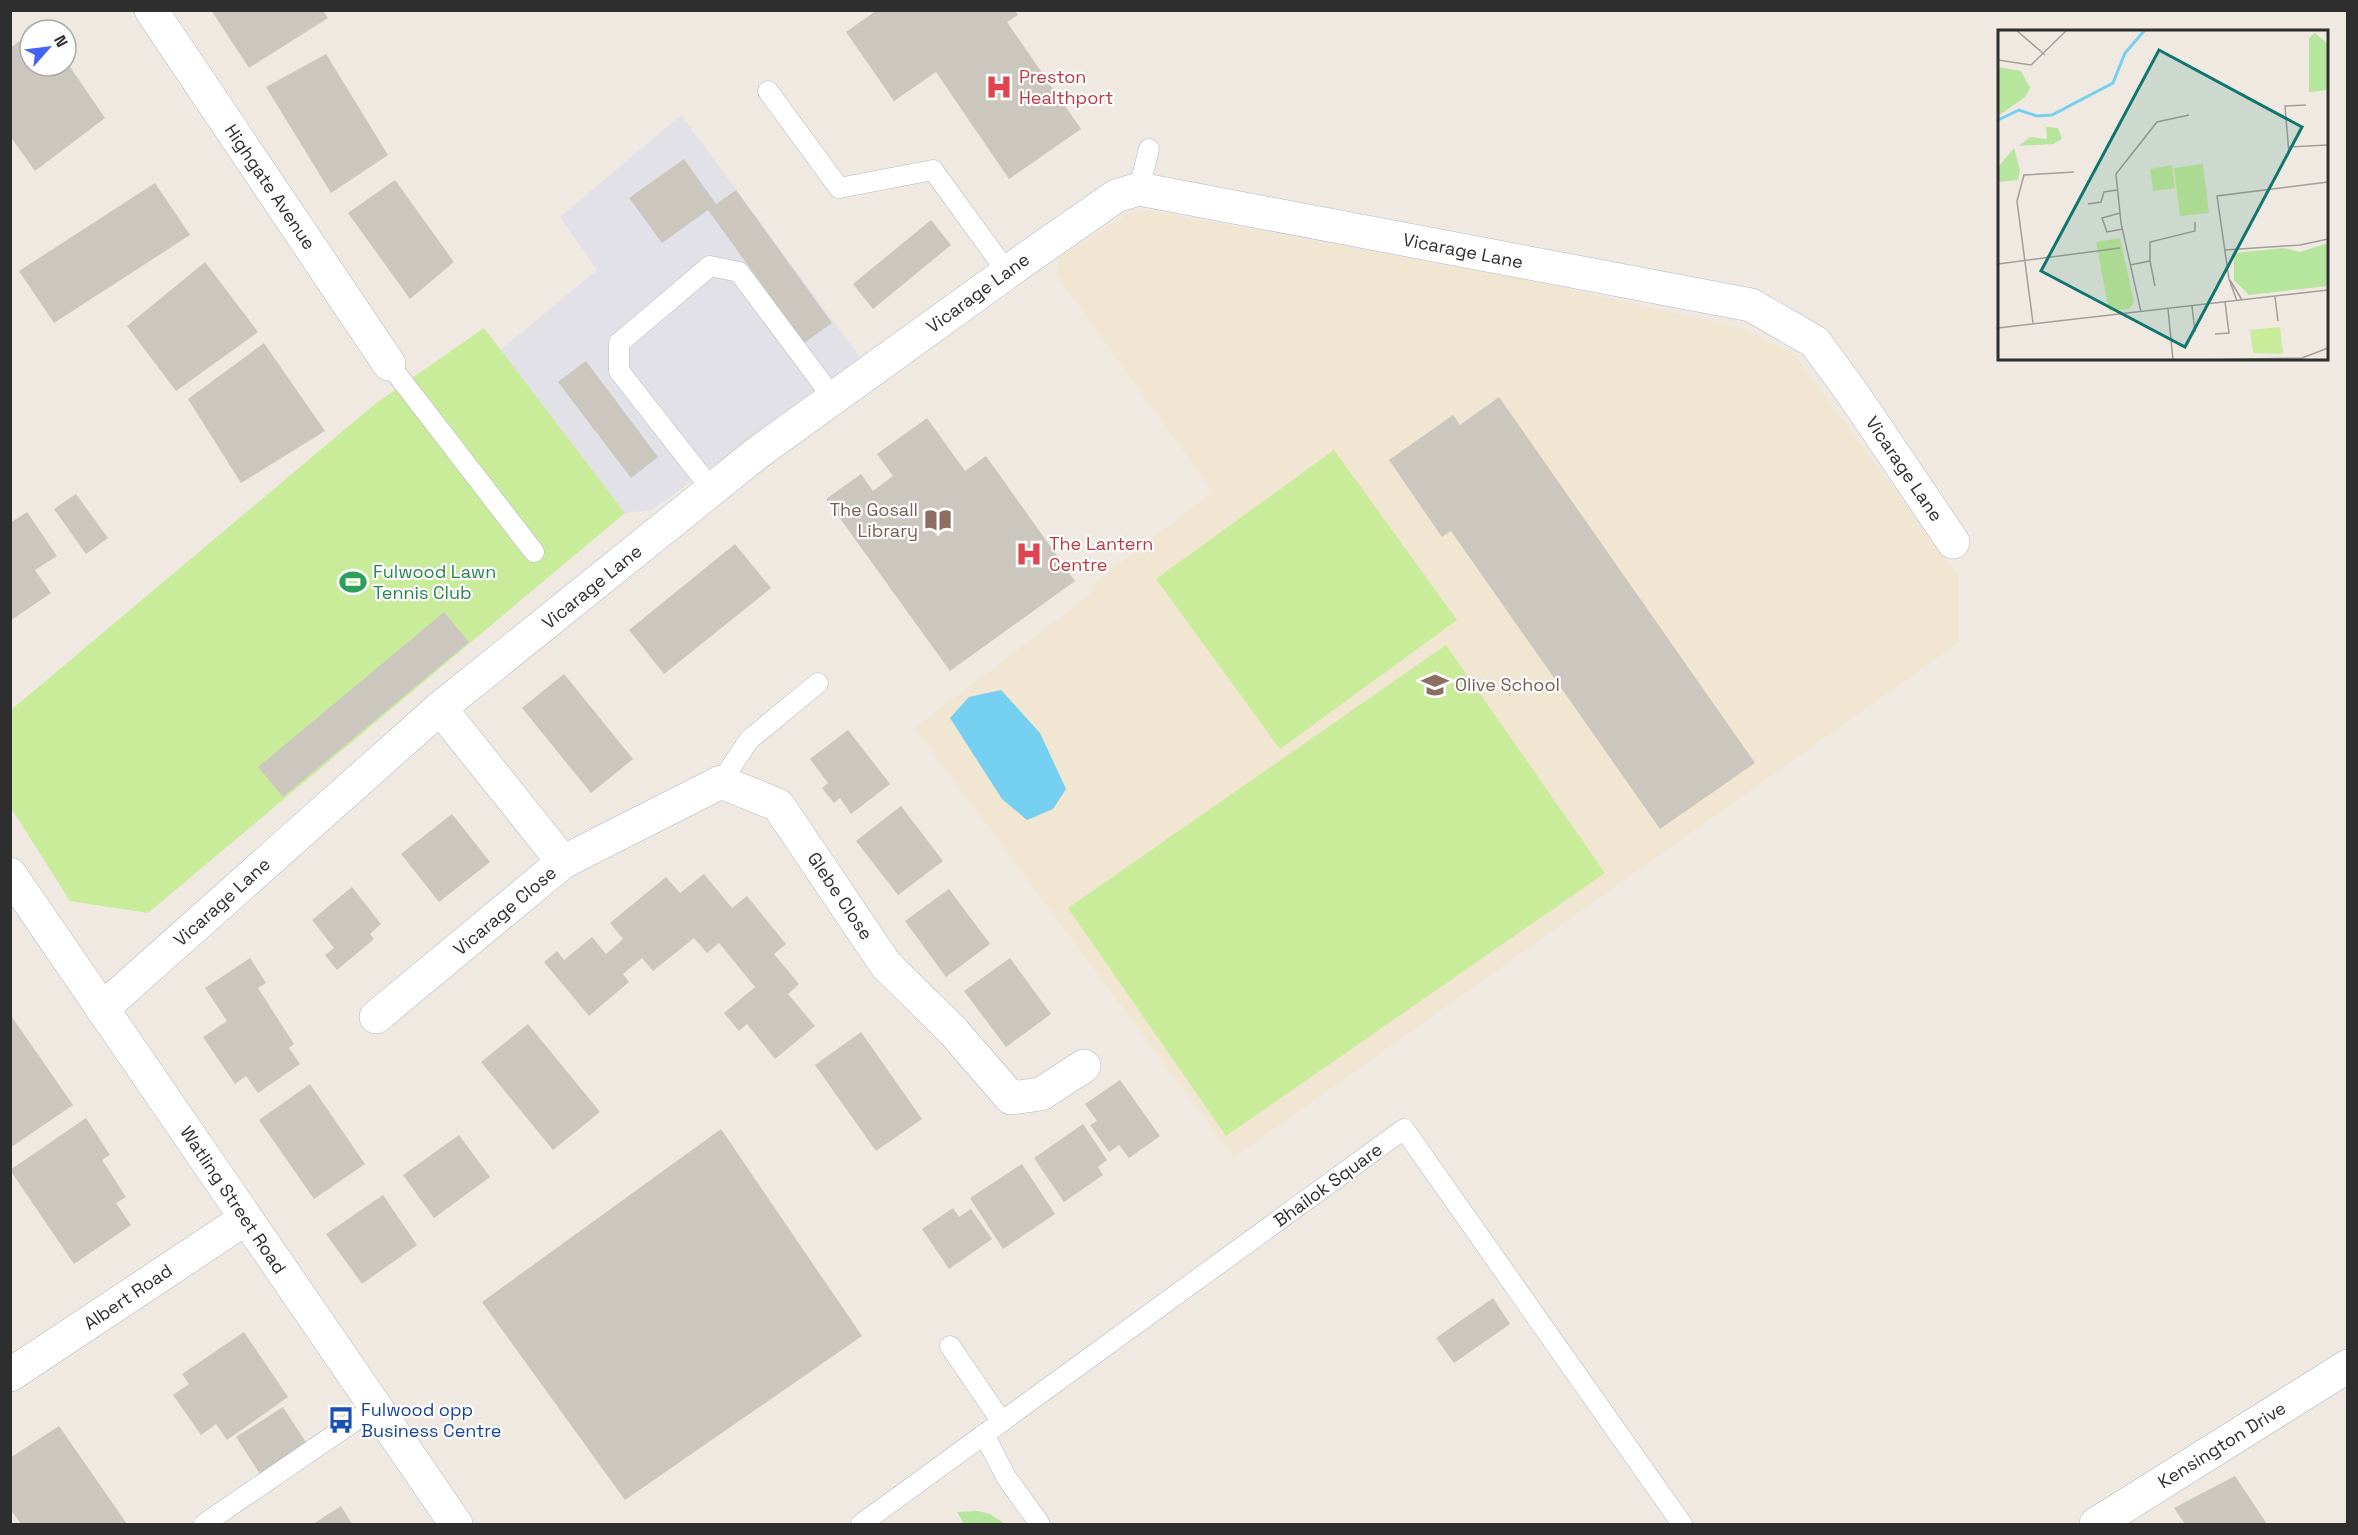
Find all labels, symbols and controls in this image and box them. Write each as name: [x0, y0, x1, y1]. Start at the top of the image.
north arrow: [18, 18, 78, 78]
inset map: [1998, 30, 2328, 360]
text: N: [49, 32, 73, 51]
place label: Preston Healthport: [1019, 65, 1113, 109]
hospital icon: Preston Healthport: [984, 72, 1014, 102]
street label: Highgate Avenue: [220, 119, 321, 254]
street label: Vicarage Lane: [1401, 228, 1525, 273]
street label: Vicarage Lane: [922, 247, 1034, 338]
street label: Vicarage Lane: [1861, 412, 1948, 526]
place label: The Gosall Library: [830, 498, 918, 542]
library icon: The Gosall Library: [923, 505, 953, 535]
place label: The Lantern Centre: [1049, 532, 1153, 576]
street label: Vicarage Lane: [537, 539, 646, 634]
hospital icon: The Lantern Centre: [1014, 539, 1044, 569]
place label: Fulwood Lawn Tennis Club: [373, 560, 496, 604]
sports icon: Fulwood Lawn Tennis Club: [338, 567, 368, 597]
school or university icon: Olive School: [1420, 670, 1450, 700]
place label: Olive School: [1455, 673, 1560, 696]
street label: Glebe Close: [803, 847, 878, 944]
street label: Vicarage Lane: [169, 852, 275, 951]
street label: Vicarage Close: [449, 861, 561, 960]
street label: Watling Street Road: [175, 1121, 291, 1278]
street label: Bhailok Square: [1269, 1137, 1387, 1232]
street label: Albert Road: [79, 1259, 176, 1335]
street label: Kensington Drive: [2153, 1396, 2290, 1493]
place label: Fulwood opp Business Centre: [361, 1398, 502, 1442]
bus stop icon: Fulwood opp Business Centre: [326, 1405, 356, 1435]

